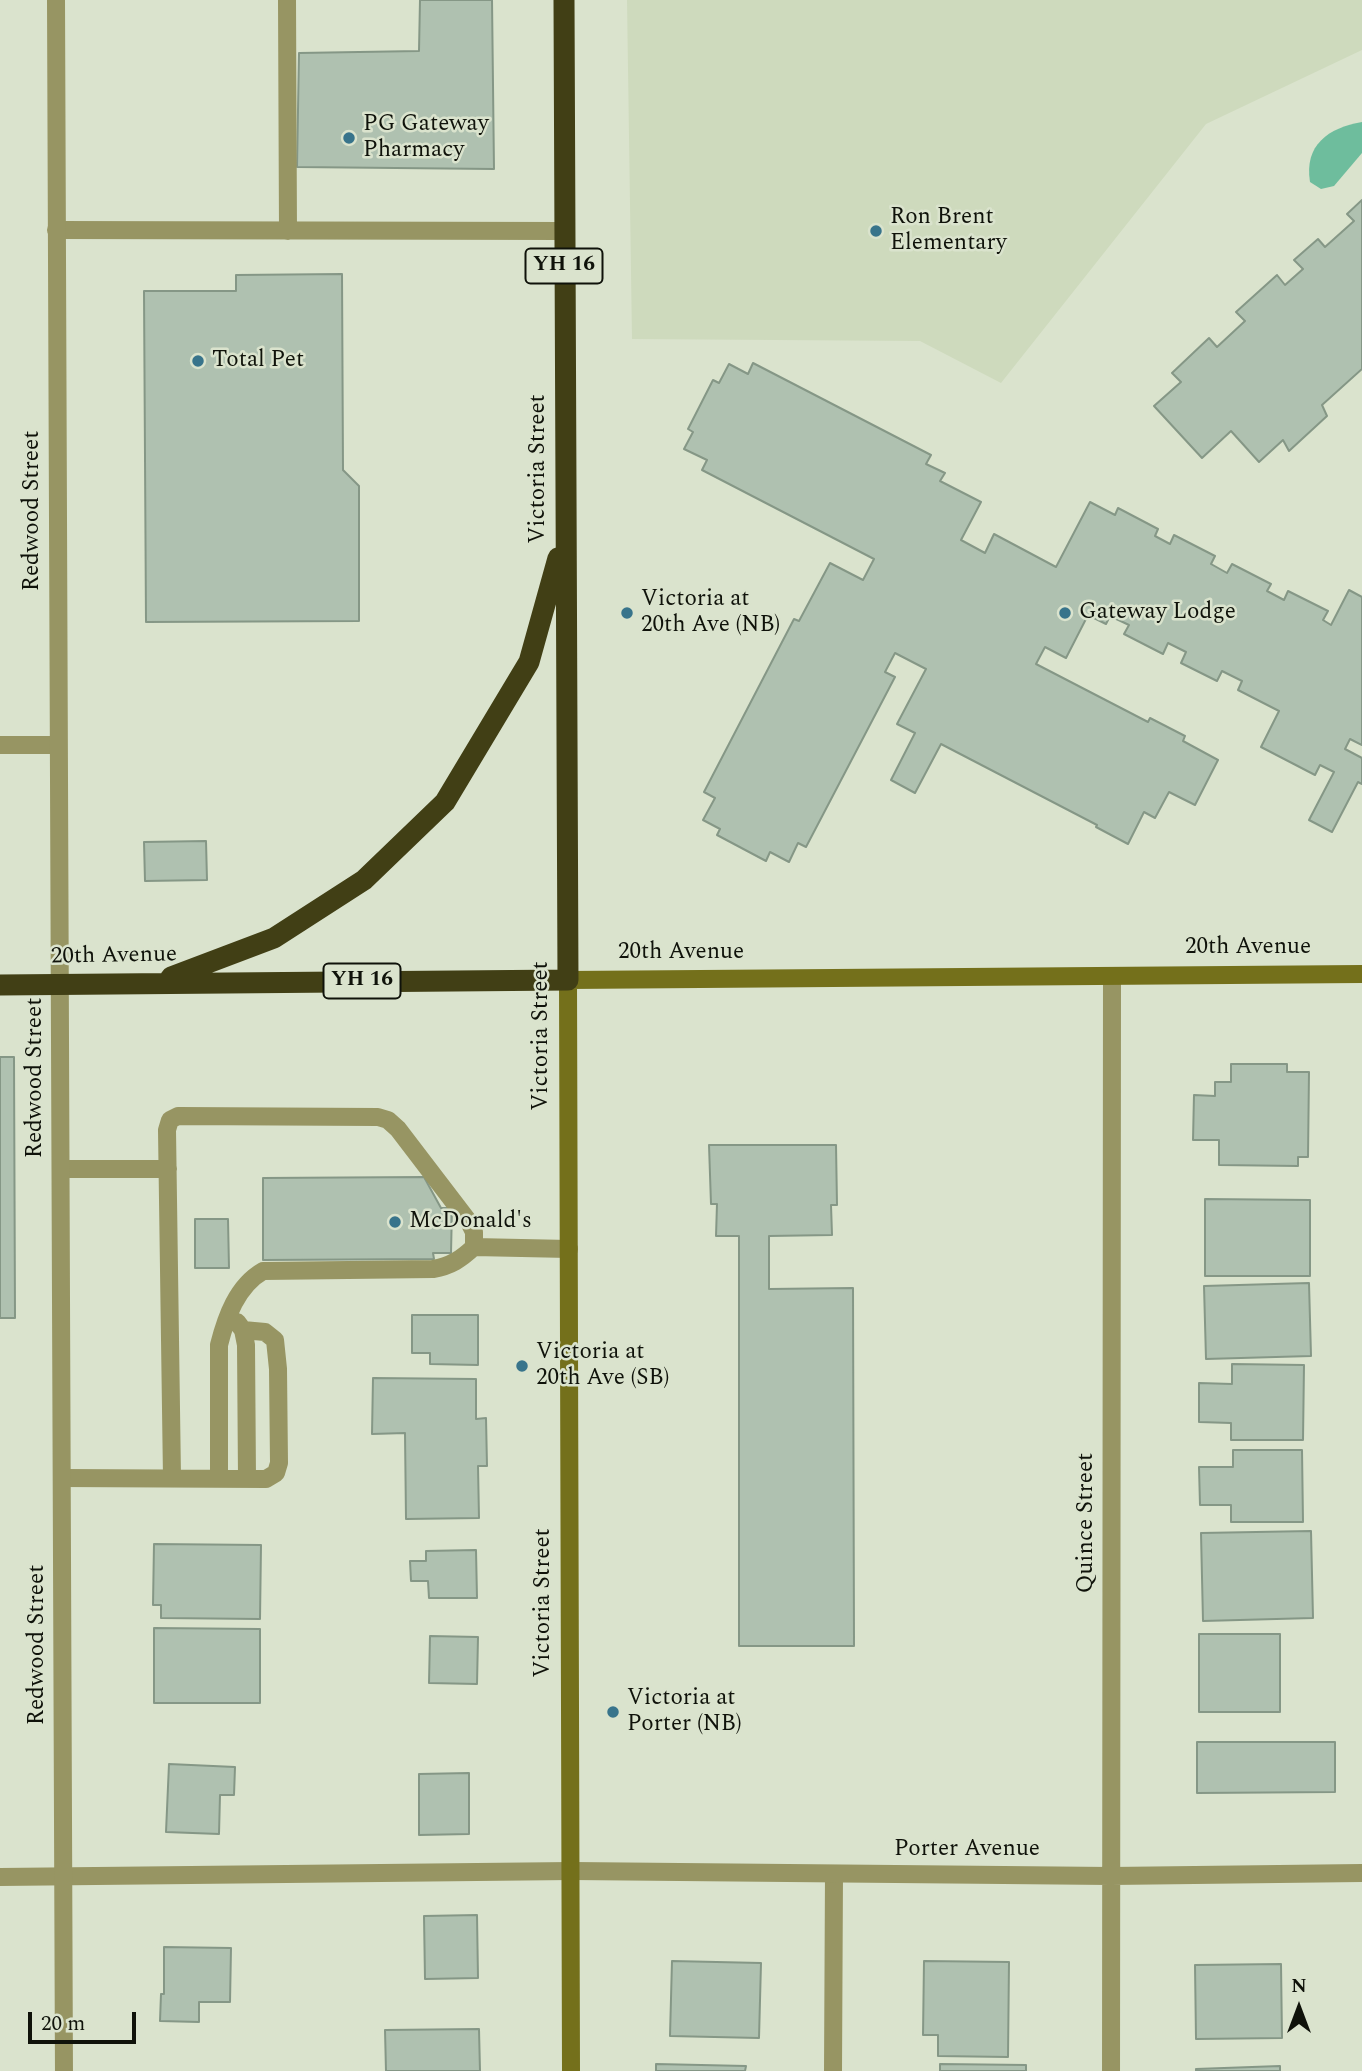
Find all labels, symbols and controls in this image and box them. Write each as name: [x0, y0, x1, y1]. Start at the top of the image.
place label: PG Gateway Pharmacy: [363, 111, 489, 165]
marker: PG Gateway Pharmacy: [341, 130, 357, 146]
place label: Ron Brent Elementary: [890, 204, 1007, 258]
marker: Ron Brent Elementary: [868, 223, 884, 239]
road number: YH 16: [526, 248, 602, 284]
place label: Total Pet: [212, 347, 304, 375]
marker: Total Pet: [190, 353, 206, 369]
street label: Victoria Street: [525, 394, 553, 544]
street label: Redwood Street: [19, 431, 47, 591]
place label: Victoria at 20th Ave (NB): [641, 586, 780, 640]
place label: Gateway Lodge: [1079, 599, 1236, 627]
marker: Victoria at 20th Ave (NB): [619, 605, 635, 621]
marker: Gateway Lodge: [1057, 605, 1073, 621]
street label: 20th Avenue: [1185, 934, 1311, 962]
street label: 20th Avenue: [618, 939, 744, 967]
street label: 20th Avenue: [51, 942, 177, 972]
street label: Victoria Street: [528, 961, 556, 1111]
road number: YH 16: [324, 964, 400, 998]
street label: Redwood Street: [22, 998, 50, 1158]
place label: McDonald's: [409, 1208, 532, 1236]
marker: McDonald's: [387, 1214, 403, 1230]
place label: Victoria at 20th Ave (SB): [536, 1339, 669, 1393]
marker: Victoria at 20th Ave (SB): [514, 1358, 530, 1374]
street label: Quince Street: [1073, 1453, 1101, 1593]
street label: Victoria Street: [530, 1528, 558, 1678]
street label: Redwood Street: [24, 1565, 52, 1725]
place label: Victoria at Porter (NB): [627, 1685, 742, 1739]
marker: Victoria at Porter (NB): [605, 1704, 621, 1720]
street label: Porter Avenue: [894, 1836, 1040, 1864]
text: N: [1291, 1972, 1307, 2001]
north arrow: [1264, 1973, 1334, 2043]
scale bar: [32, 1997, 140, 2041]
text: 20 m: [41, 2008, 85, 2040]

